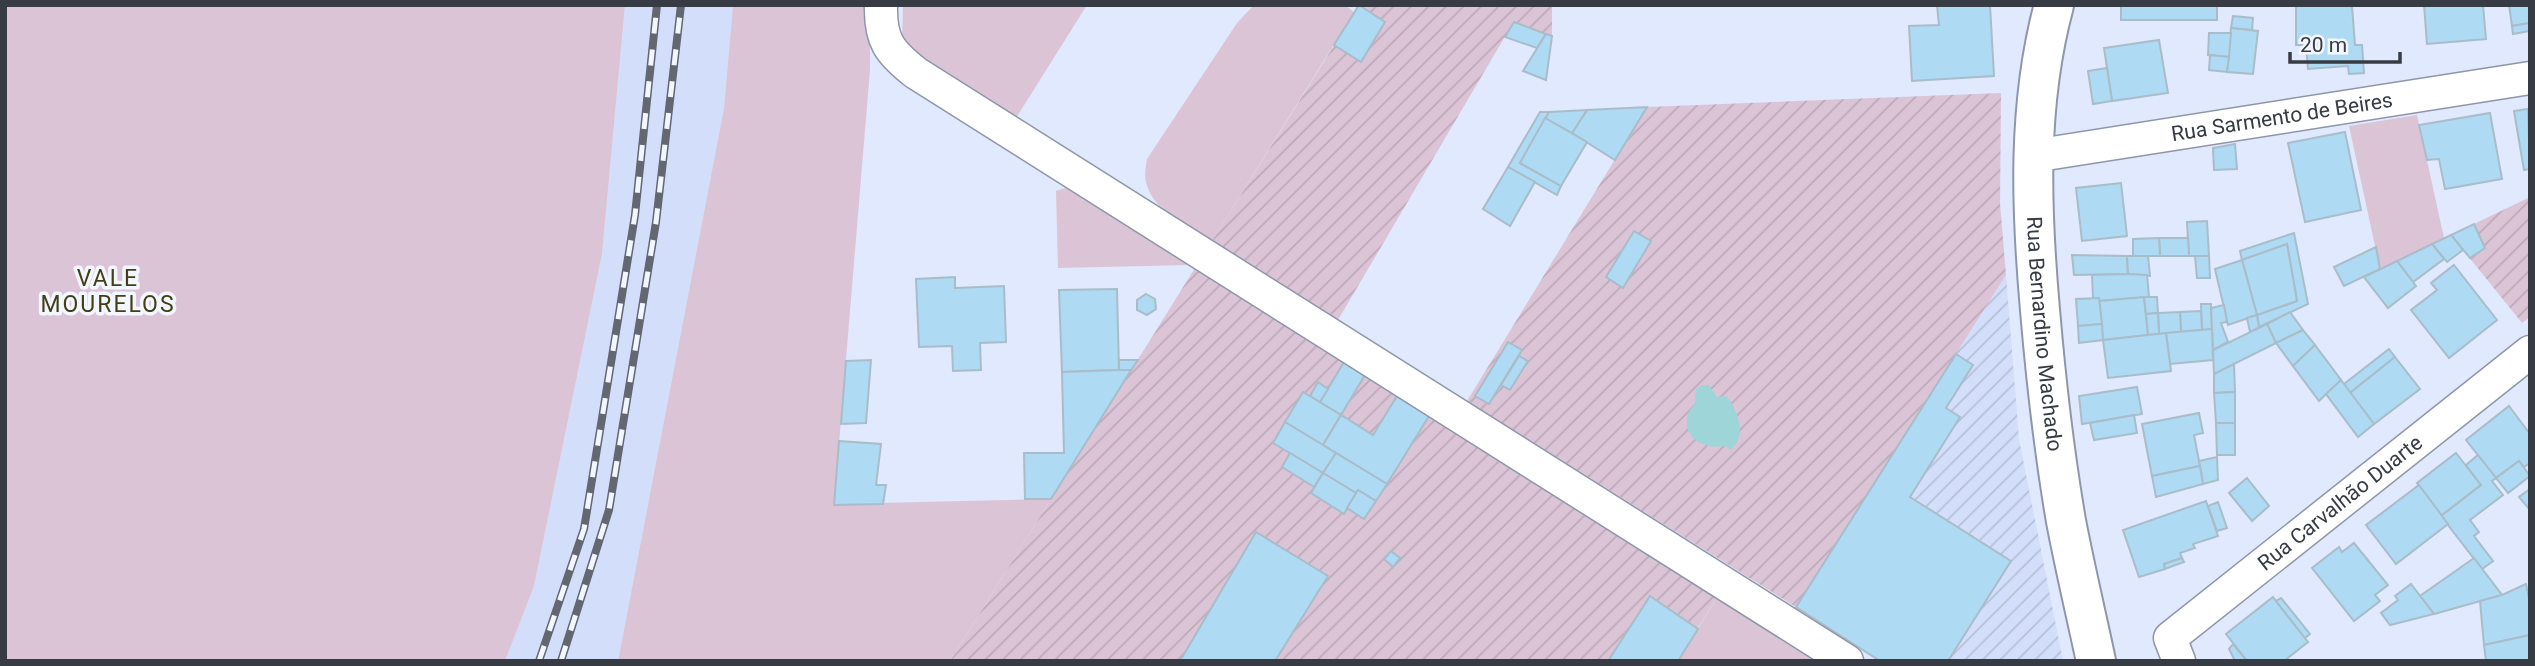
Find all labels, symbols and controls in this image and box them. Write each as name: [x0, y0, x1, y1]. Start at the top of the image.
scale bar: [2290, 21, 2400, 65]
text: 20 m: [2300, 33, 2347, 57]
street label: Rua Sarmento de Beires: [2170, 88, 2394, 146]
street label: Rua Bernardino Machado: [2022, 216, 2067, 453]
district label: VALE MOURELOS: [40, 265, 176, 318]
street label: Rua Carvalhão Duarte: [2253, 430, 2427, 575]

